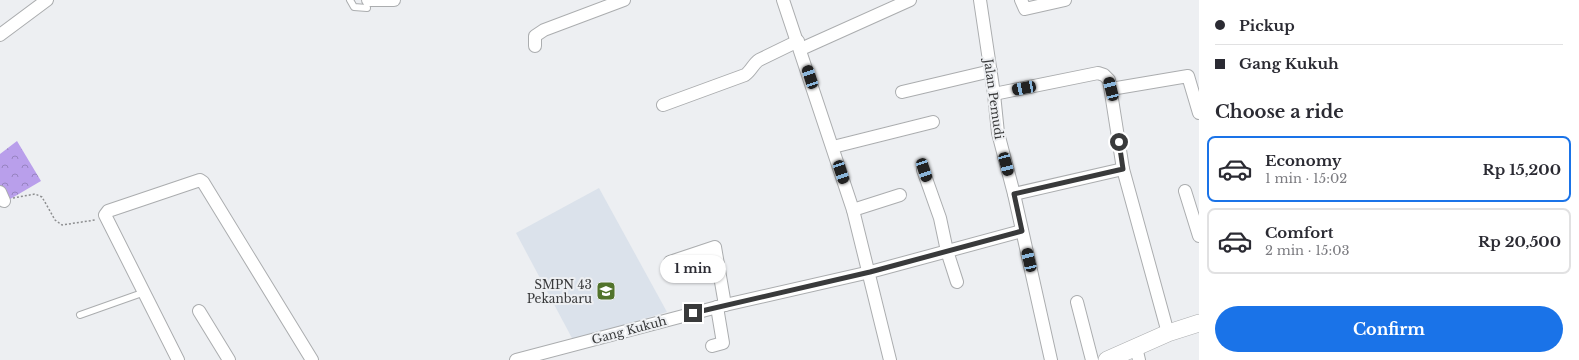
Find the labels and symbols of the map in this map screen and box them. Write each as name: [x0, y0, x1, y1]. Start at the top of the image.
street label: Jalan Pemudi: [981, 56, 1007, 140]
car: [801, 64, 819, 90]
car: [1102, 76, 1120, 102]
car: [1011, 80, 1037, 96]
route start: [1110, 133, 1128, 151]
car: [997, 151, 1015, 177]
car: [915, 157, 933, 183]
car: [832, 159, 850, 185]
car: [1020, 247, 1038, 273]
callout: 1 min: [660, 255, 726, 283]
place label: SMPN 43 Pekanbaru: [527, 277, 592, 306]
school or university icon: SMPN 43 Pekanbaru: [595, 280, 617, 302]
route end: [684, 304, 702, 322]
street label: Gang Kukuh: [590, 313, 668, 347]

